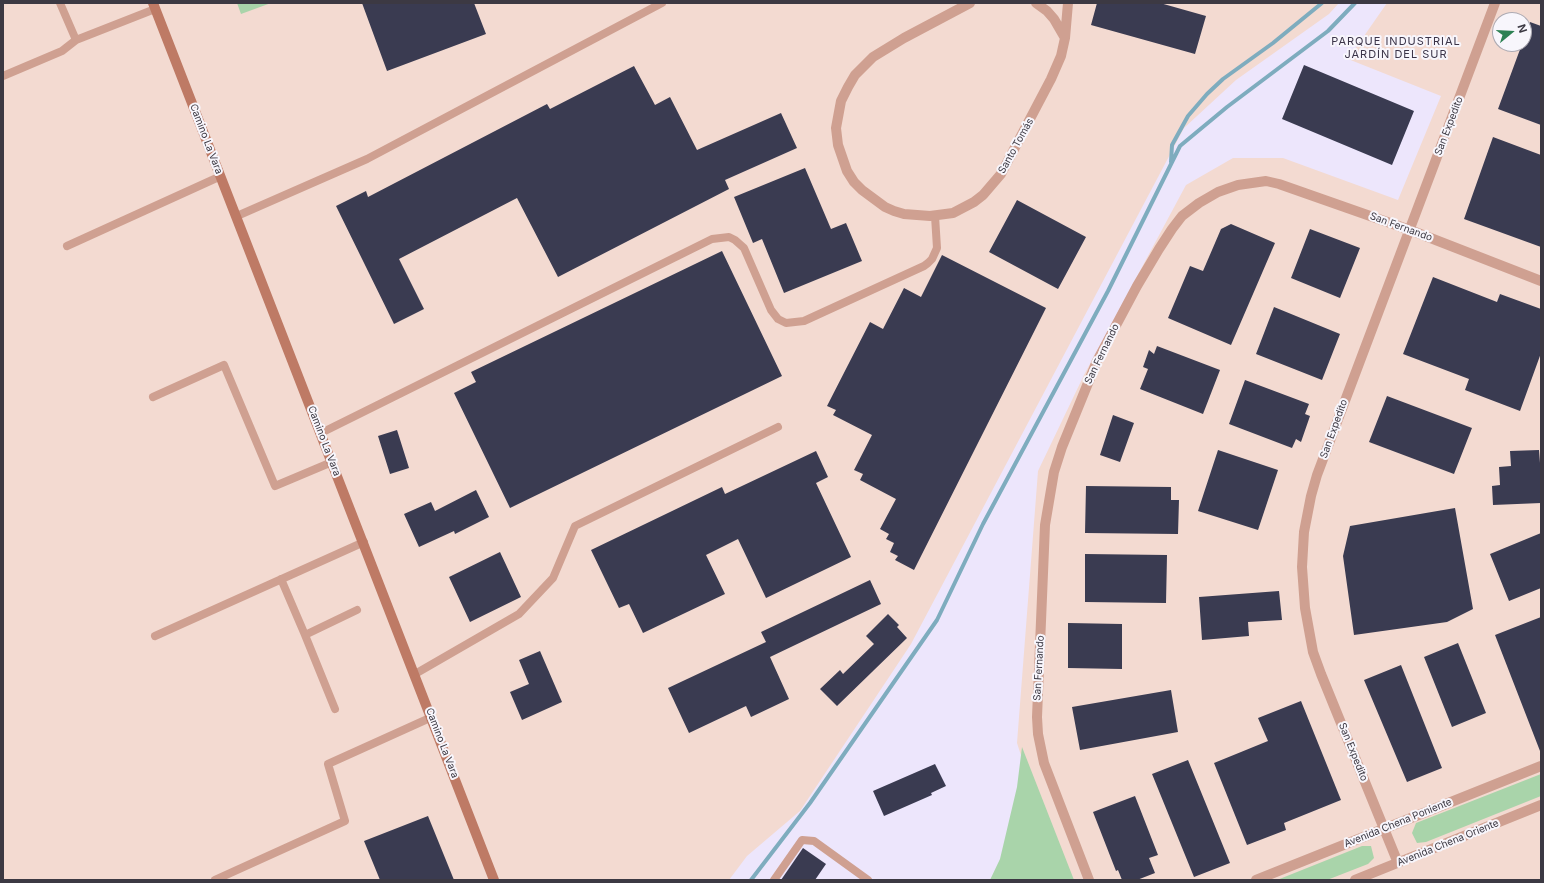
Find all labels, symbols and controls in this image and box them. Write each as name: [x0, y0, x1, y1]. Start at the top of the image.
north arrow: [1492, 12, 1532, 52]
text: N: [1515, 22, 1530, 35]
district label: PARQUE INDUSTRIAL JARDÍN DEL SUR: [1331, 35, 1461, 61]
street label: San Expedito: [1432, 95, 1466, 157]
street label: Camino La Vara: [187, 102, 225, 176]
street label: Santo Tomás: [996, 116, 1036, 176]
street label: San Fernando: [1368, 210, 1434, 244]
street label: San Fernando: [1082, 322, 1122, 386]
street label: San Expedito: [1318, 398, 1350, 460]
street label: Camino La Vara: [305, 404, 343, 478]
street label: San Fernando: [1031, 635, 1047, 701]
street label: Camino La Vara: [423, 706, 461, 780]
street label: San Expedito: [1336, 721, 1370, 783]
street label: Avenida Chena Poniente: [1342, 796, 1454, 850]
street label: Avenida Chena Oriente: [1395, 817, 1501, 869]

